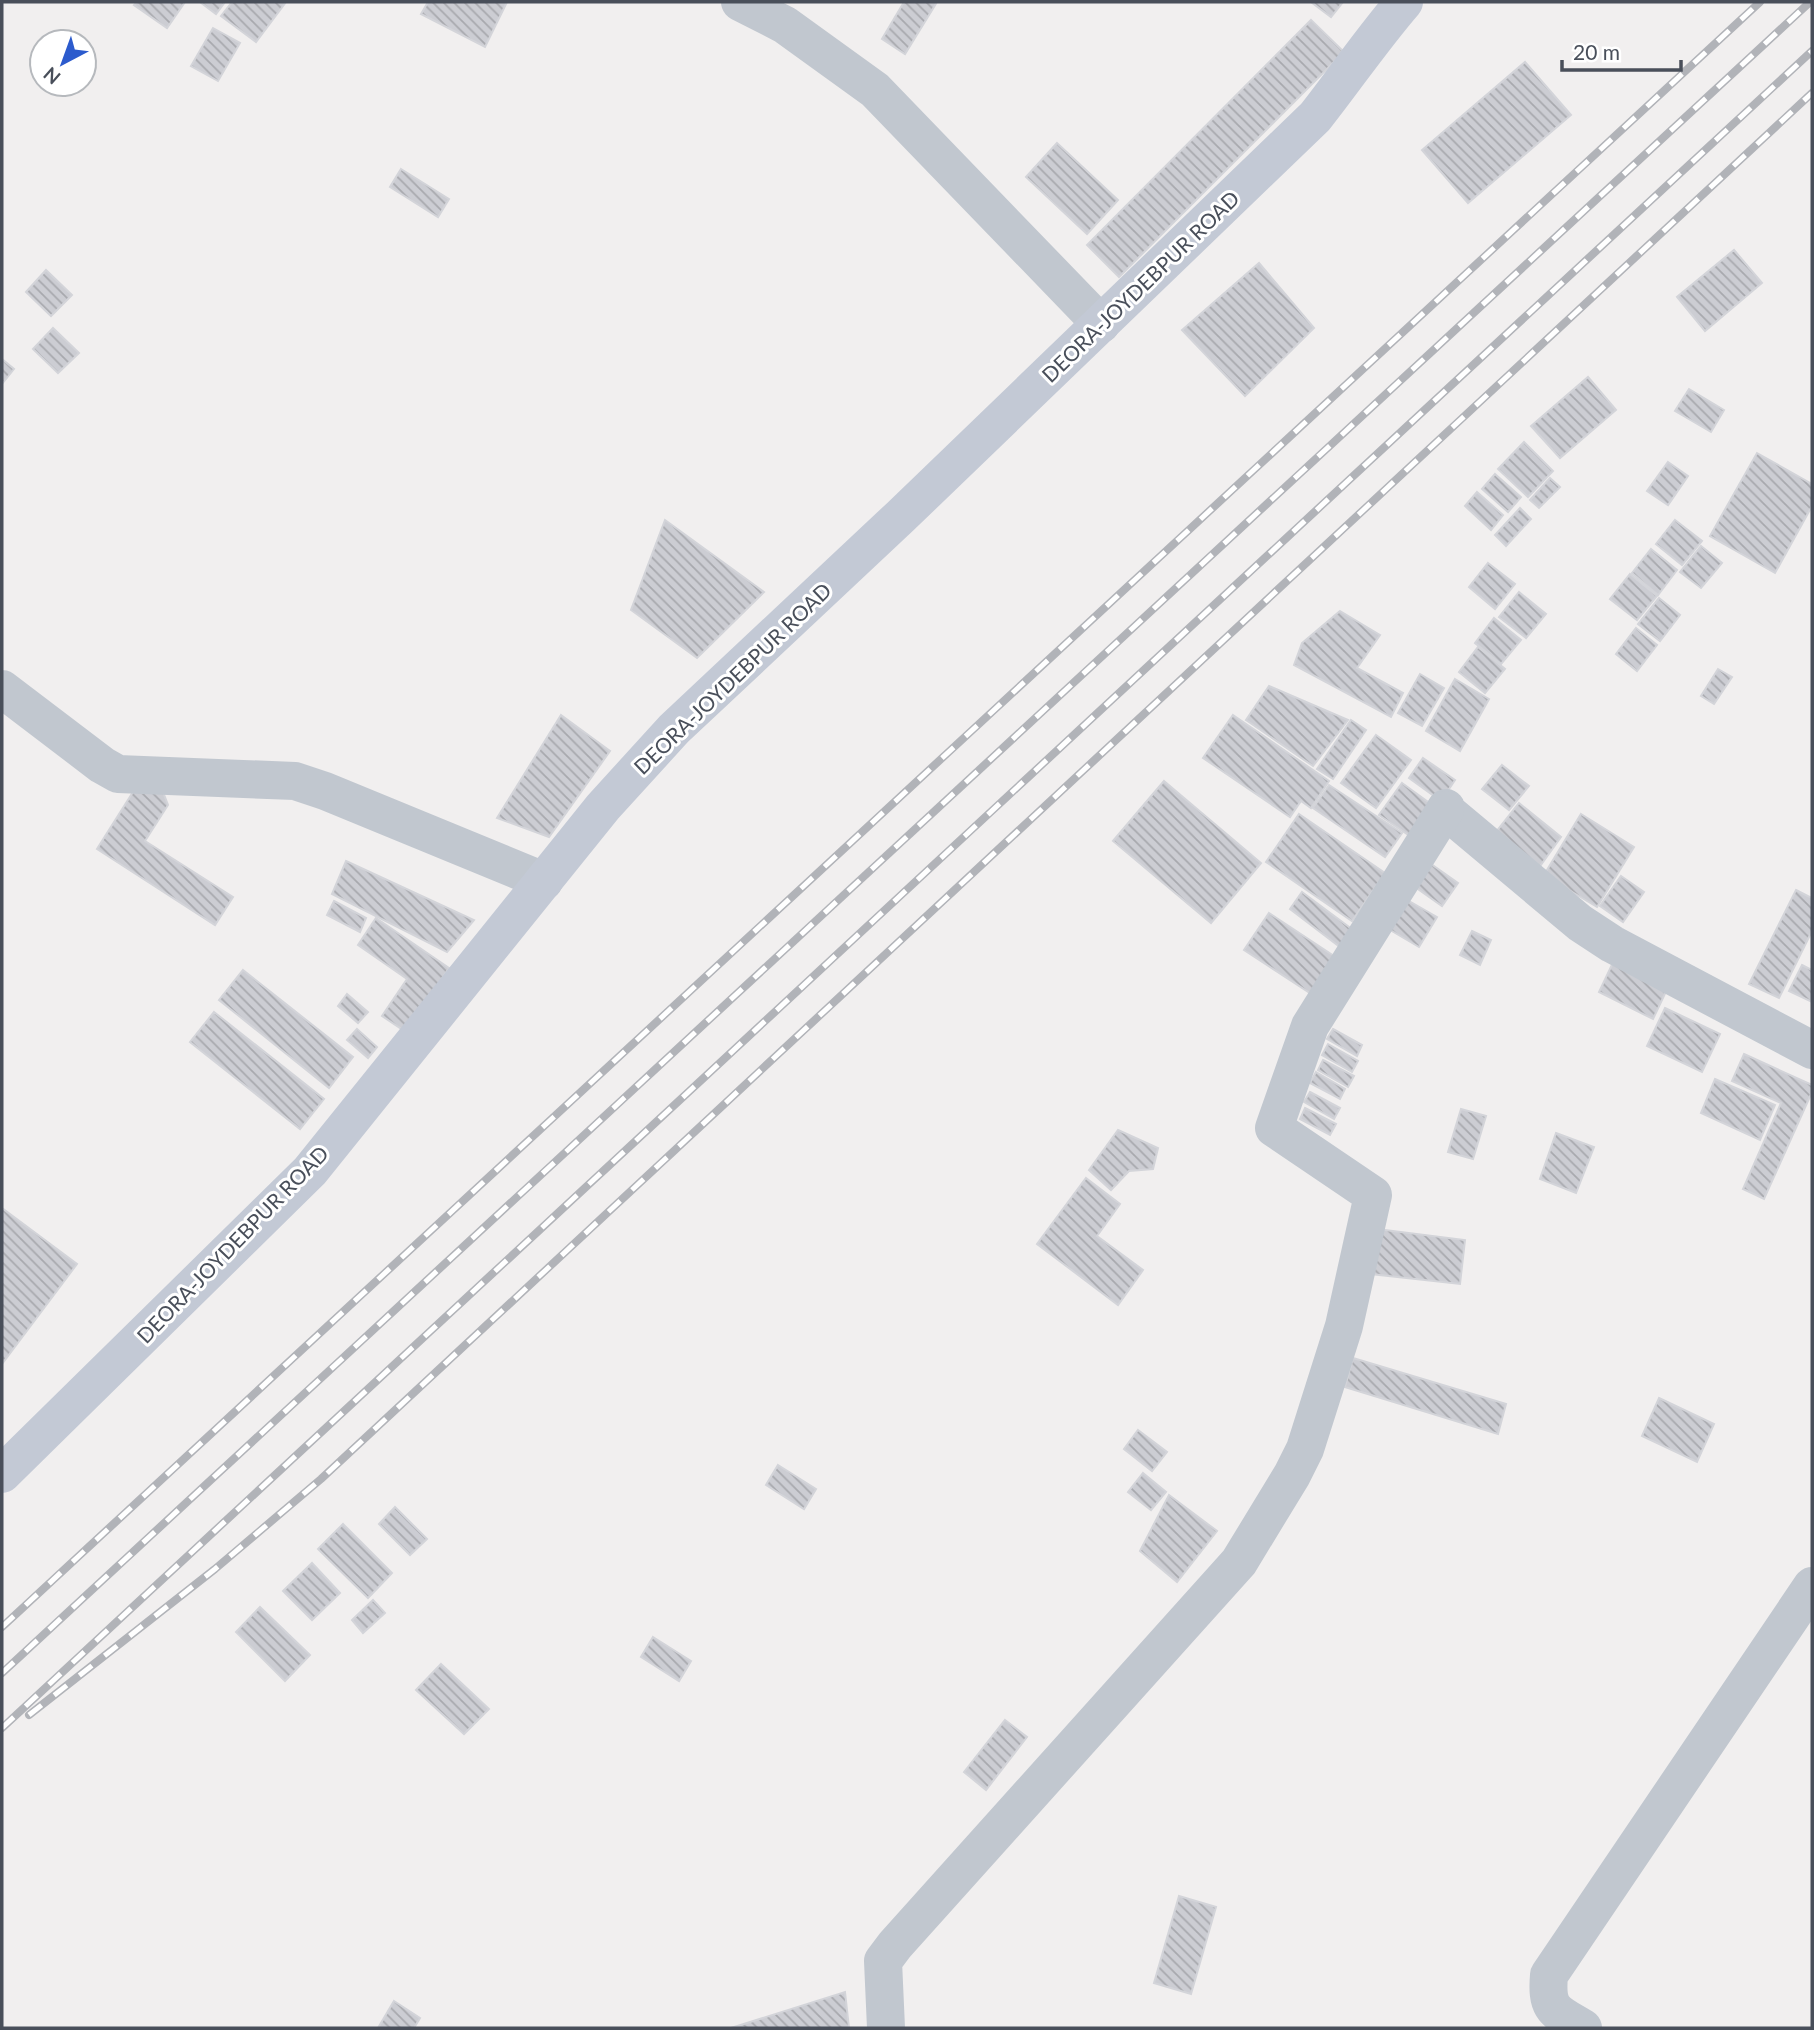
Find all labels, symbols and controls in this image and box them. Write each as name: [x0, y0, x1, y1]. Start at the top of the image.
north arrow: [28, 28, 98, 98]
scale bar: [1562, 28, 1681, 72]
text: 20 m: [1573, 39, 1620, 64]
text: N: [38, 63, 65, 90]
street label: DEORA-JOYDEBPUR ROAD: [1036, 185, 1244, 387]
street label: DEORA-JOYDEBPUR ROAD: [628, 577, 836, 779]
street label: DEORA-JOYDEBPUR ROAD: [131, 1140, 333, 1348]

